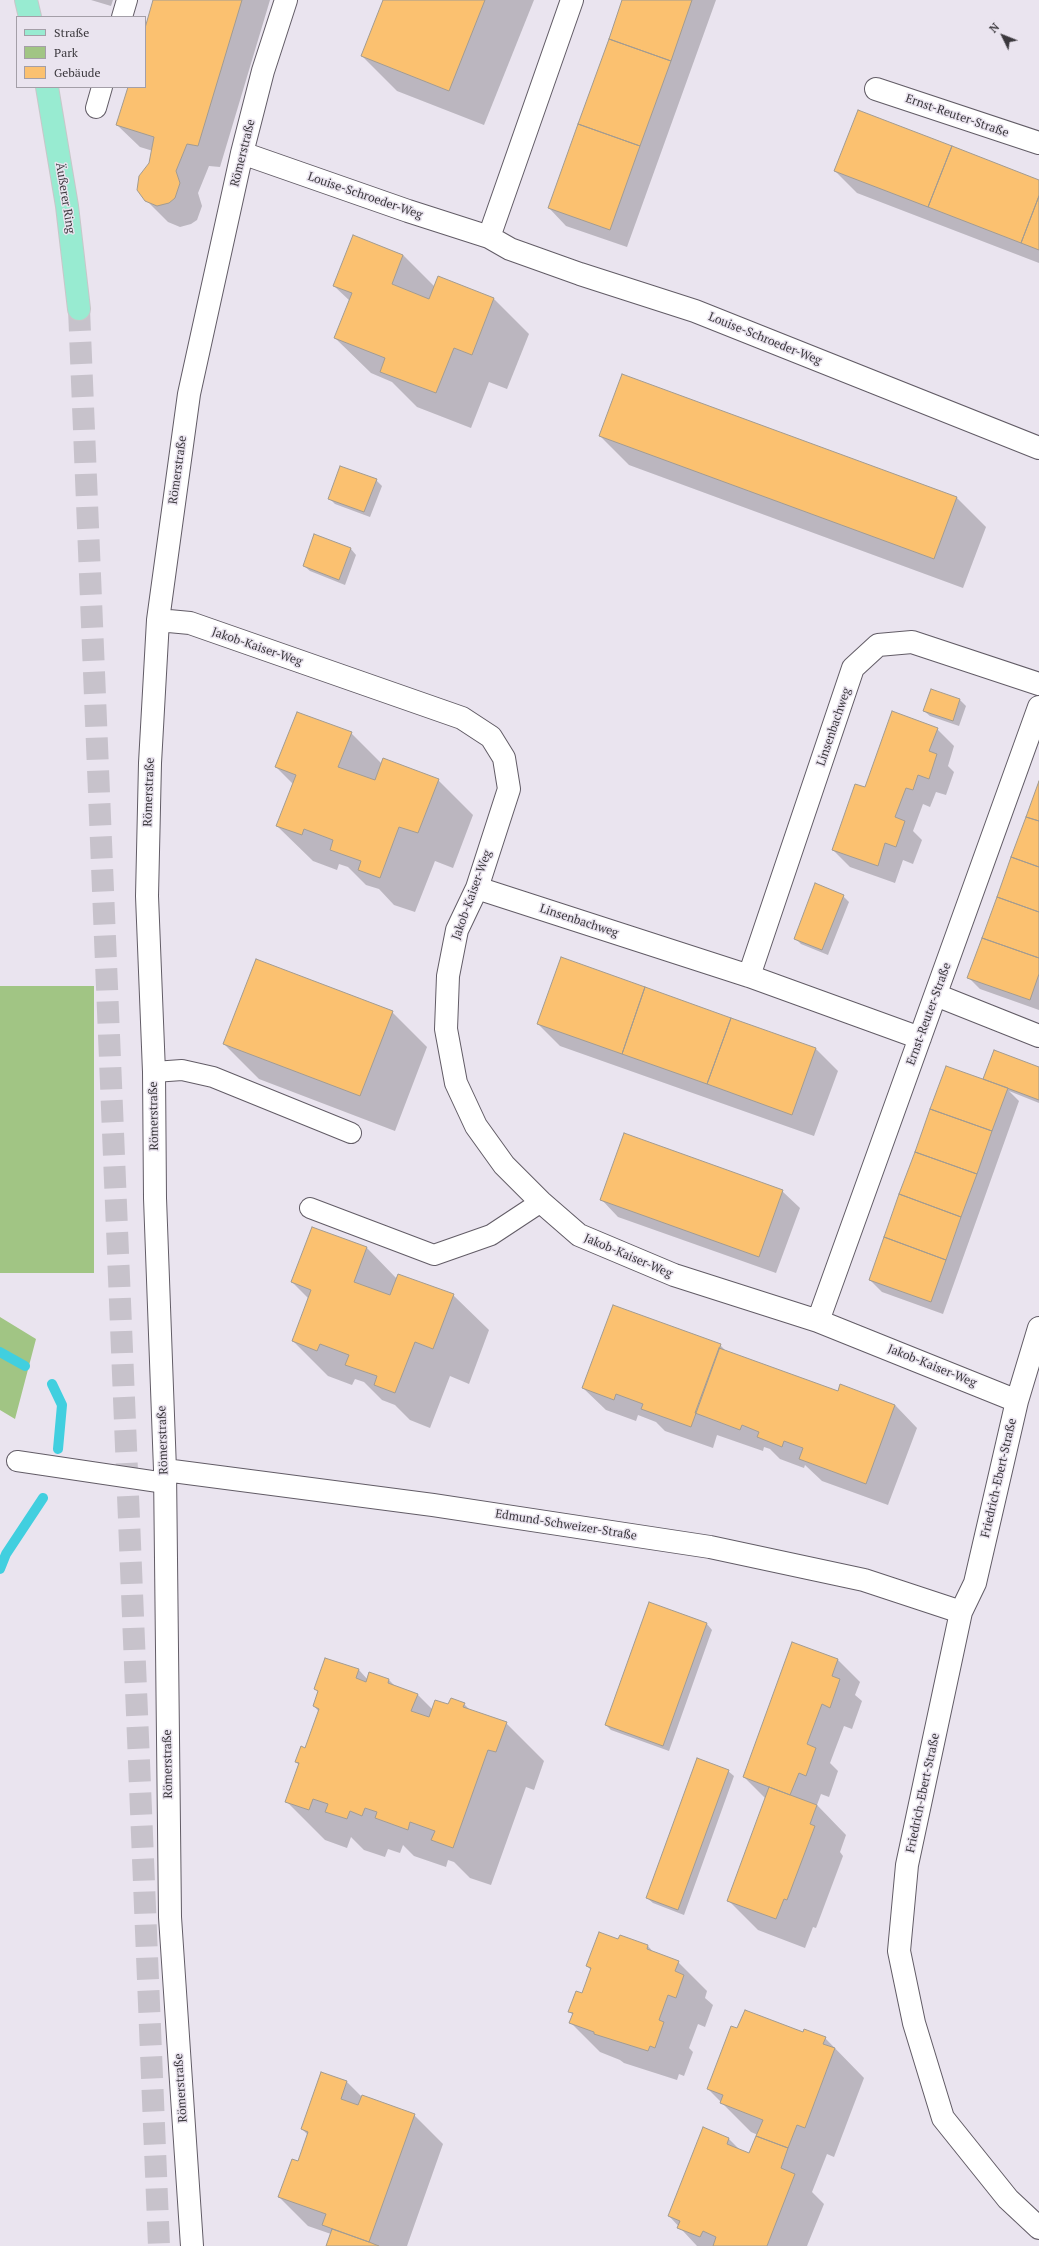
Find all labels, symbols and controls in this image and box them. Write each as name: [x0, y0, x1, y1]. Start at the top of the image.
legend: [16, 16, 146, 88]
north arrow: [983, 16, 1023, 56]
text: N: [986, 20, 1002, 36]
text: Straße: [54, 25, 89, 40]
text: Park: [54, 45, 78, 60]
text: Gebäude: [54, 65, 100, 80]
street label: Ernst-Reuter-Straße: [903, 92, 1011, 140]
street label: Römerstraße: [228, 118, 258, 188]
street label: Äußerer Ring: [52, 161, 78, 235]
street label: Louise-Schroeder-Weg: [306, 170, 424, 222]
street label: Louise-Schroeder-Weg: [706, 310, 824, 368]
street label: Römerstraße: [166, 435, 190, 505]
street label: Jakob-Kaiser-Weg: [210, 625, 304, 669]
street label: Linsenbachweg: [814, 686, 854, 768]
street label: Römerstraße: [141, 757, 157, 827]
street label: Jakob-Kaiser-Weg: [449, 848, 495, 942]
street label: Linsenbachweg: [538, 902, 620, 940]
street label: Ernst-Reuter-Straße: [904, 961, 954, 1067]
street label: Römerstraße: [146, 1081, 162, 1151]
street label: Jakob-Kaiser-Weg: [582, 1231, 674, 1281]
street label: Jakob-Kaiser-Weg: [885, 1342, 979, 1390]
street label: Römerstraße: [155, 1405, 171, 1475]
street label: Friedrich-Ebert-Straße: [978, 1417, 1020, 1539]
street label: Edmund-Schweizer-Straße: [494, 1507, 638, 1543]
street label: Römerstraße: [160, 1729, 176, 1799]
street label: Friedrich-Ebert-Straße: [903, 1732, 943, 1854]
street label: Römerstraße: [171, 2053, 191, 2123]

